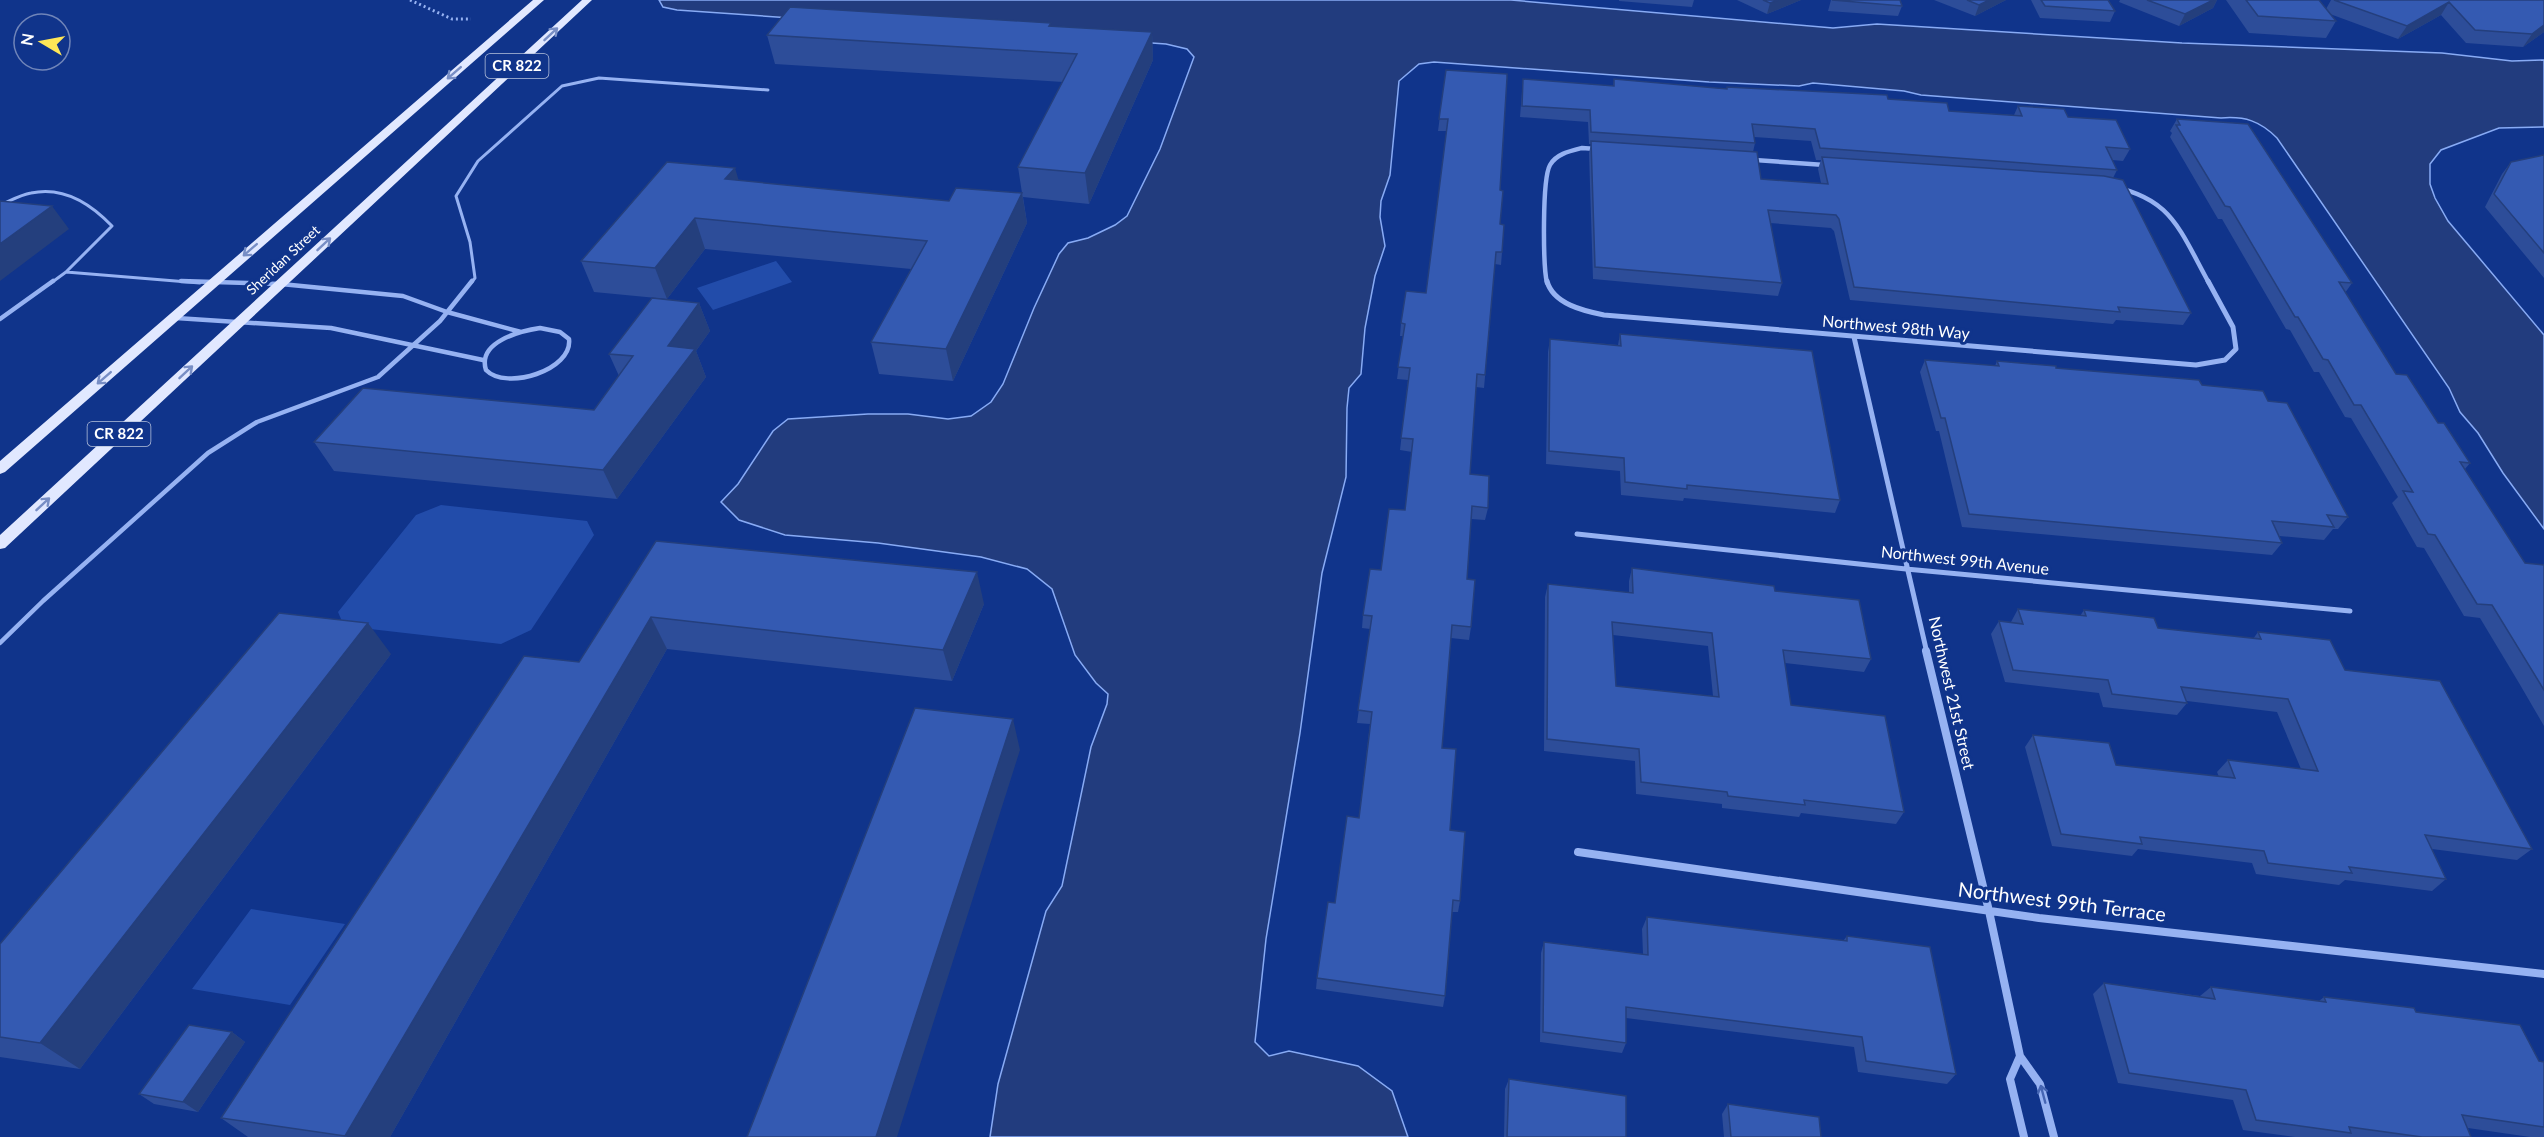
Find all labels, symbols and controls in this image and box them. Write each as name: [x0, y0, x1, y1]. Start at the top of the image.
north arrow: [12, 12, 72, 72]
one-way arrow: [544, 26, 559, 41]
text: N: [16, 32, 37, 47]
road number: CR 822: [486, 54, 548, 78]
one-way arrow: [447, 66, 462, 80]
street label: Sheridan Street: [242, 221, 323, 298]
one-way arrow: [316, 238, 331, 252]
one-way arrow: [242, 244, 258, 257]
street label: Northwest 98th Way: [1822, 311, 1971, 342]
one-way arrow: [178, 365, 193, 379]
one-way arrow: [97, 371, 112, 385]
road number: CR 822: [88, 422, 150, 446]
one-way arrow: [35, 497, 50, 511]
street label: Northwest 99th Avenue: [1880, 541, 2050, 578]
street label: Northwest 21st Street: [1926, 614, 1979, 772]
street label: Northwest 99th Terrace: [1957, 876, 2167, 926]
one-way arrow: [2037, 1085, 2048, 1104]

